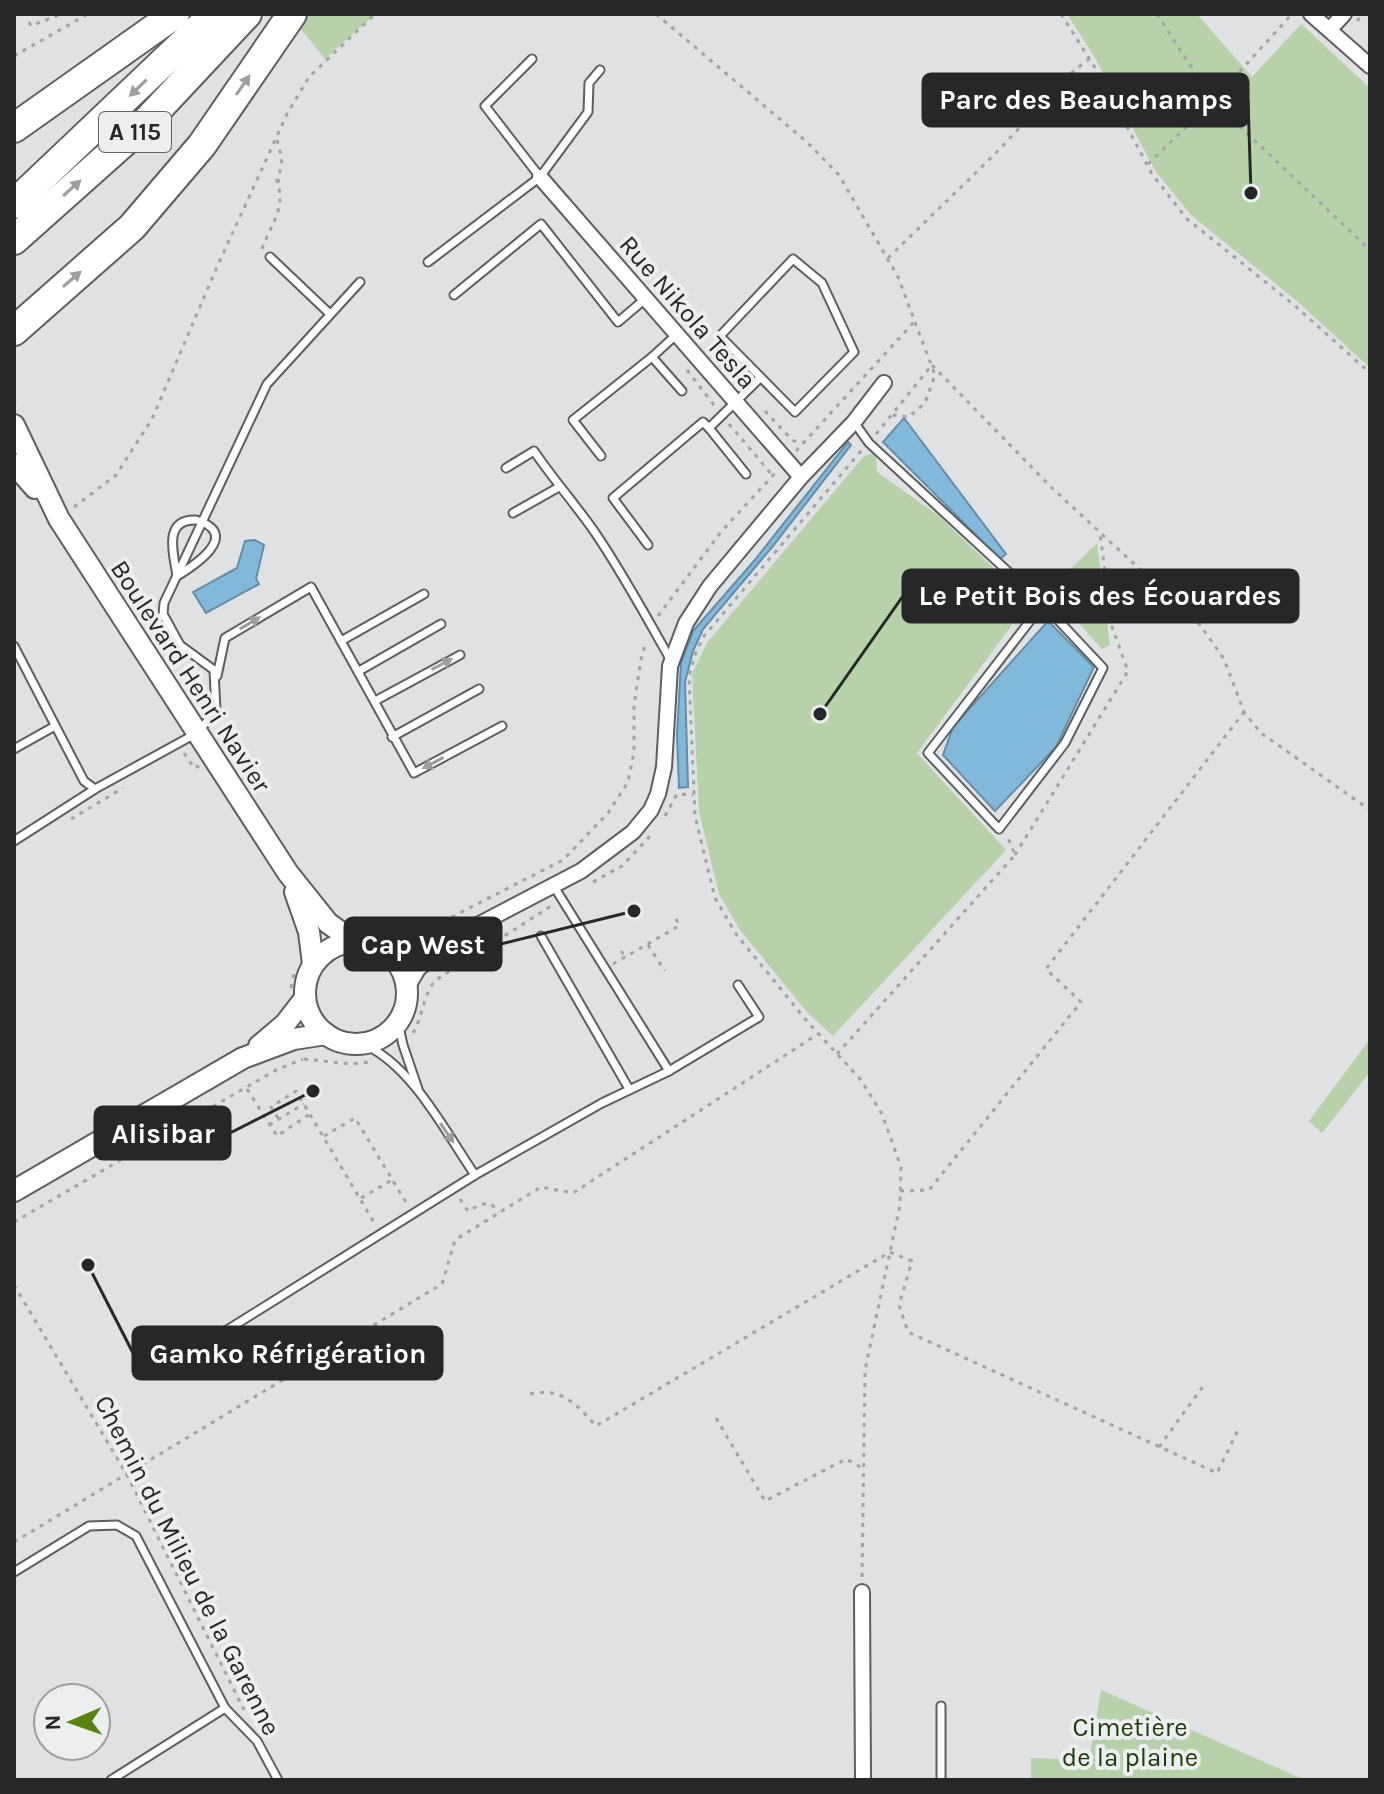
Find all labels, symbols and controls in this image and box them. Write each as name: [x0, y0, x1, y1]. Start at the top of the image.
one-way arrow: [235, 74, 250, 95]
callout: Parc des Beauchamps: [923, 74, 1248, 126]
one-way arrow: [129, 78, 148, 96]
text: Parc des Beauchamps: [939, 83, 1233, 116]
road number: A 115: [99, 112, 171, 152]
one-way arrow: [63, 180, 82, 198]
street label: Rue Nikola Tesla: [613, 229, 763, 395]
one-way arrow: [63, 271, 82, 289]
street label: Boulevard Henri Navier: [104, 554, 278, 799]
callout: Le Petit Bois des Écouardes: [903, 570, 1298, 622]
text: Le Petit Bois des Écouardes: [919, 578, 1281, 612]
one-way arrow: [239, 616, 261, 630]
one-way arrow: [431, 658, 453, 672]
one-way arrow: [422, 756, 444, 770]
callout: Cap West: [345, 918, 501, 970]
text: Cap West: [361, 928, 485, 961]
callout: Alisibar: [95, 1107, 230, 1159]
text: Alisibar: [111, 1117, 215, 1150]
one-way arrow: [439, 1123, 454, 1144]
callout: Gamko Réfrigération: [133, 1327, 442, 1379]
text: Gamko Réfrigération: [150, 1337, 426, 1370]
street label: Chemin du Milieu de la Garenne: [88, 1390, 287, 1740]
north arrow: [32, 1682, 112, 1762]
park label: Cimetière de la plaine: [1062, 1712, 1198, 1773]
text: N: [40, 1714, 66, 1731]

